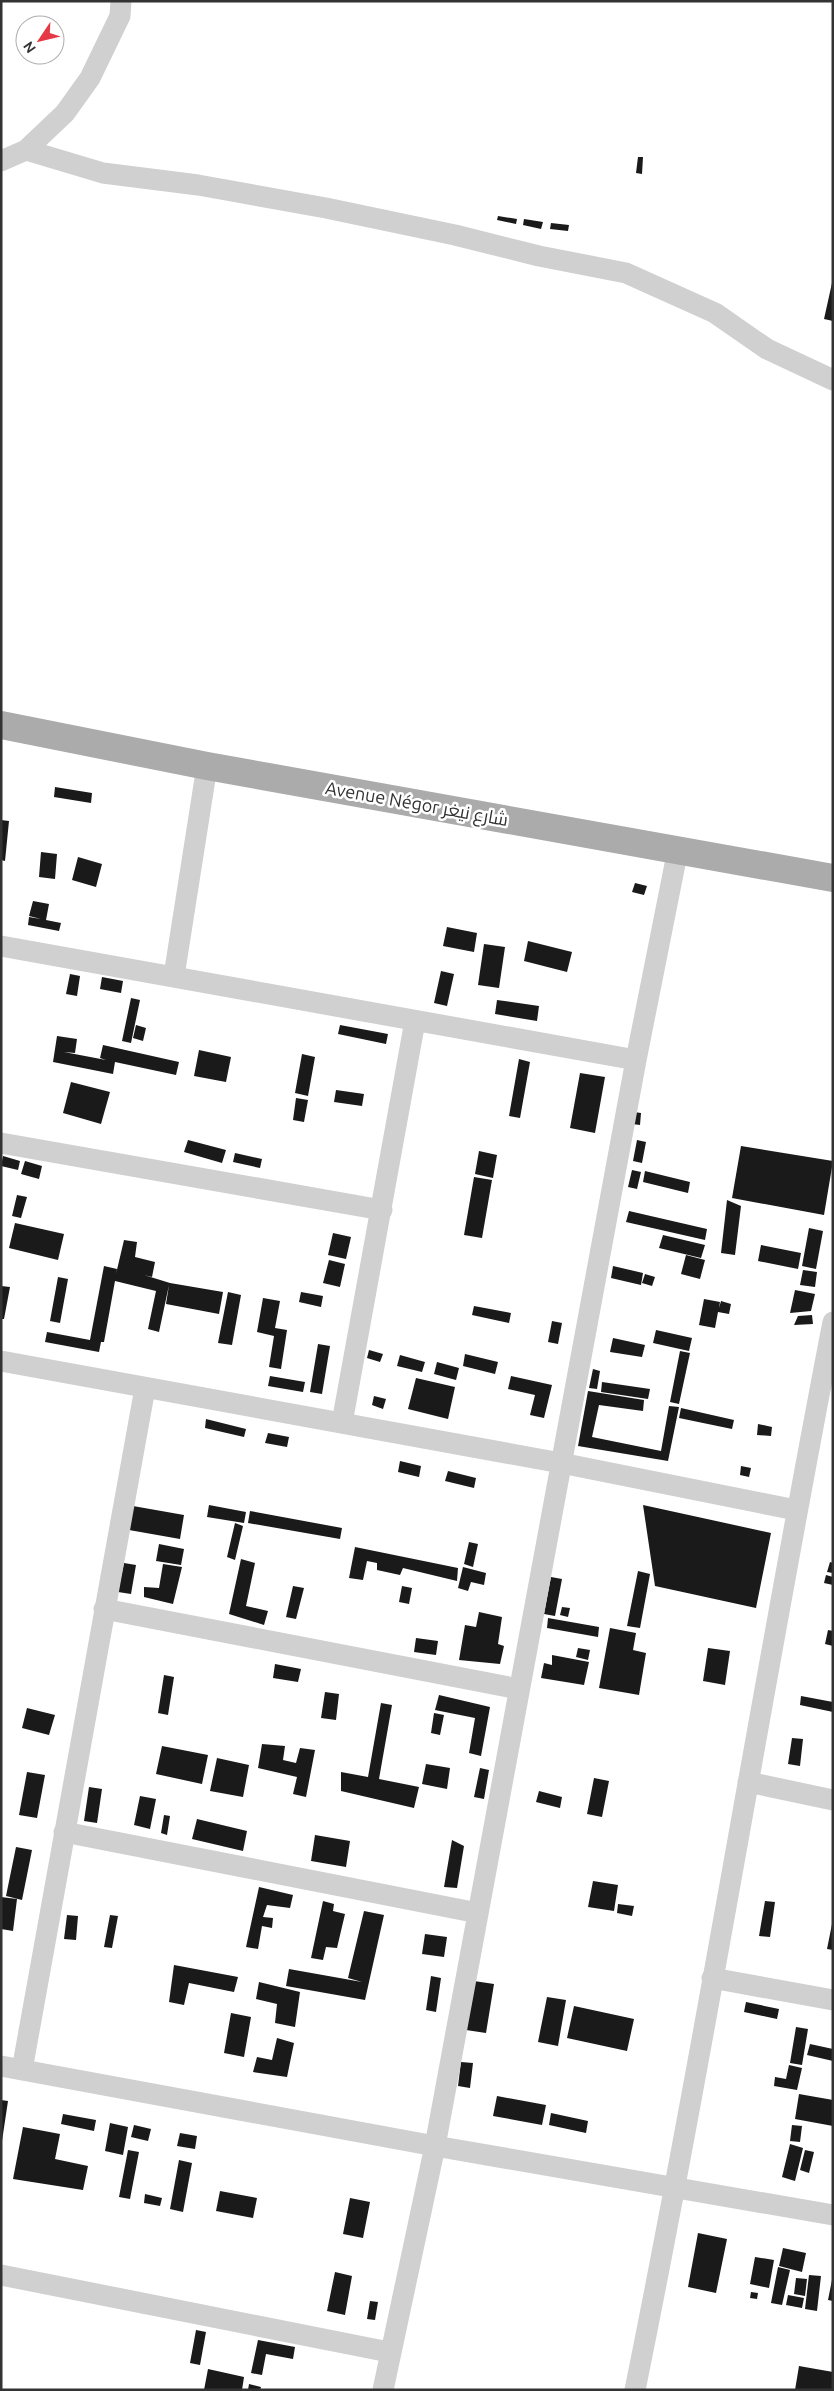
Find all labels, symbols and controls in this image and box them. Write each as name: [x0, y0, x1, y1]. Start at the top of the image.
north arrow: [15, 15, 65, 65]
text: N: [20, 39, 39, 56]
street label: Avenue Négor شارع نيغر: [323, 777, 510, 832]

